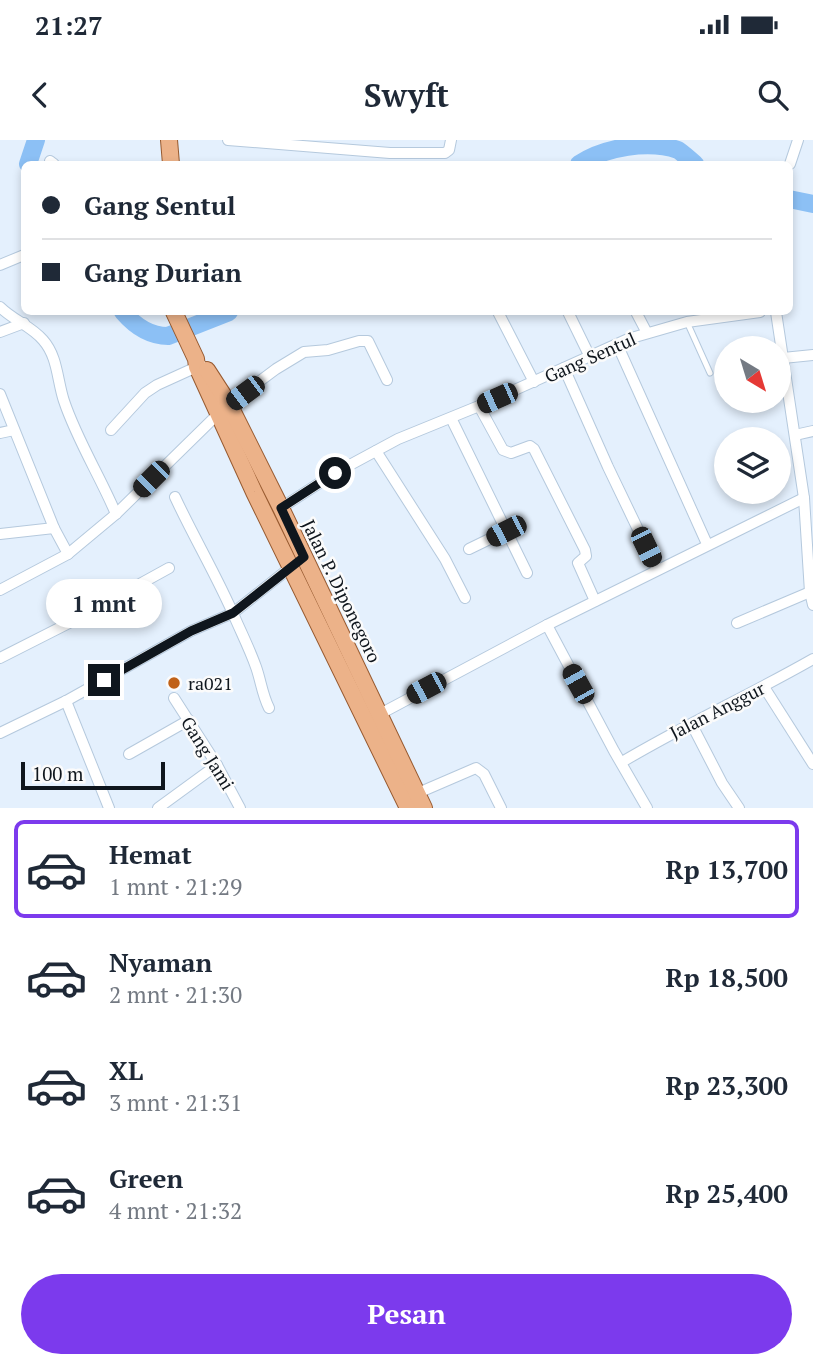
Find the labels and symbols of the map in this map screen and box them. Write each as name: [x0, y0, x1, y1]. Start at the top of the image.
street label: Gang Sentul: [540, 326, 640, 388]
north arrow: [714, 336, 791, 413]
car: [222, 372, 269, 414]
car: [474, 380, 521, 416]
car: [129, 457, 174, 501]
route start: [319, 457, 351, 489]
car: [483, 512, 530, 550]
street label: Jalan P. Diponegoro: [297, 515, 387, 667]
car: [628, 524, 665, 570]
callout: 1 mnt: [46, 578, 162, 628]
car: [559, 661, 598, 707]
route end: [88, 664, 120, 696]
car: [403, 669, 450, 707]
place label: ra021: [188, 671, 233, 695]
marker: ra021: [166, 675, 182, 691]
street label: Jalan Anggur: [665, 676, 769, 744]
street label: Gang Jami: [176, 712, 240, 794]
scale bar: [21, 759, 164, 791]

